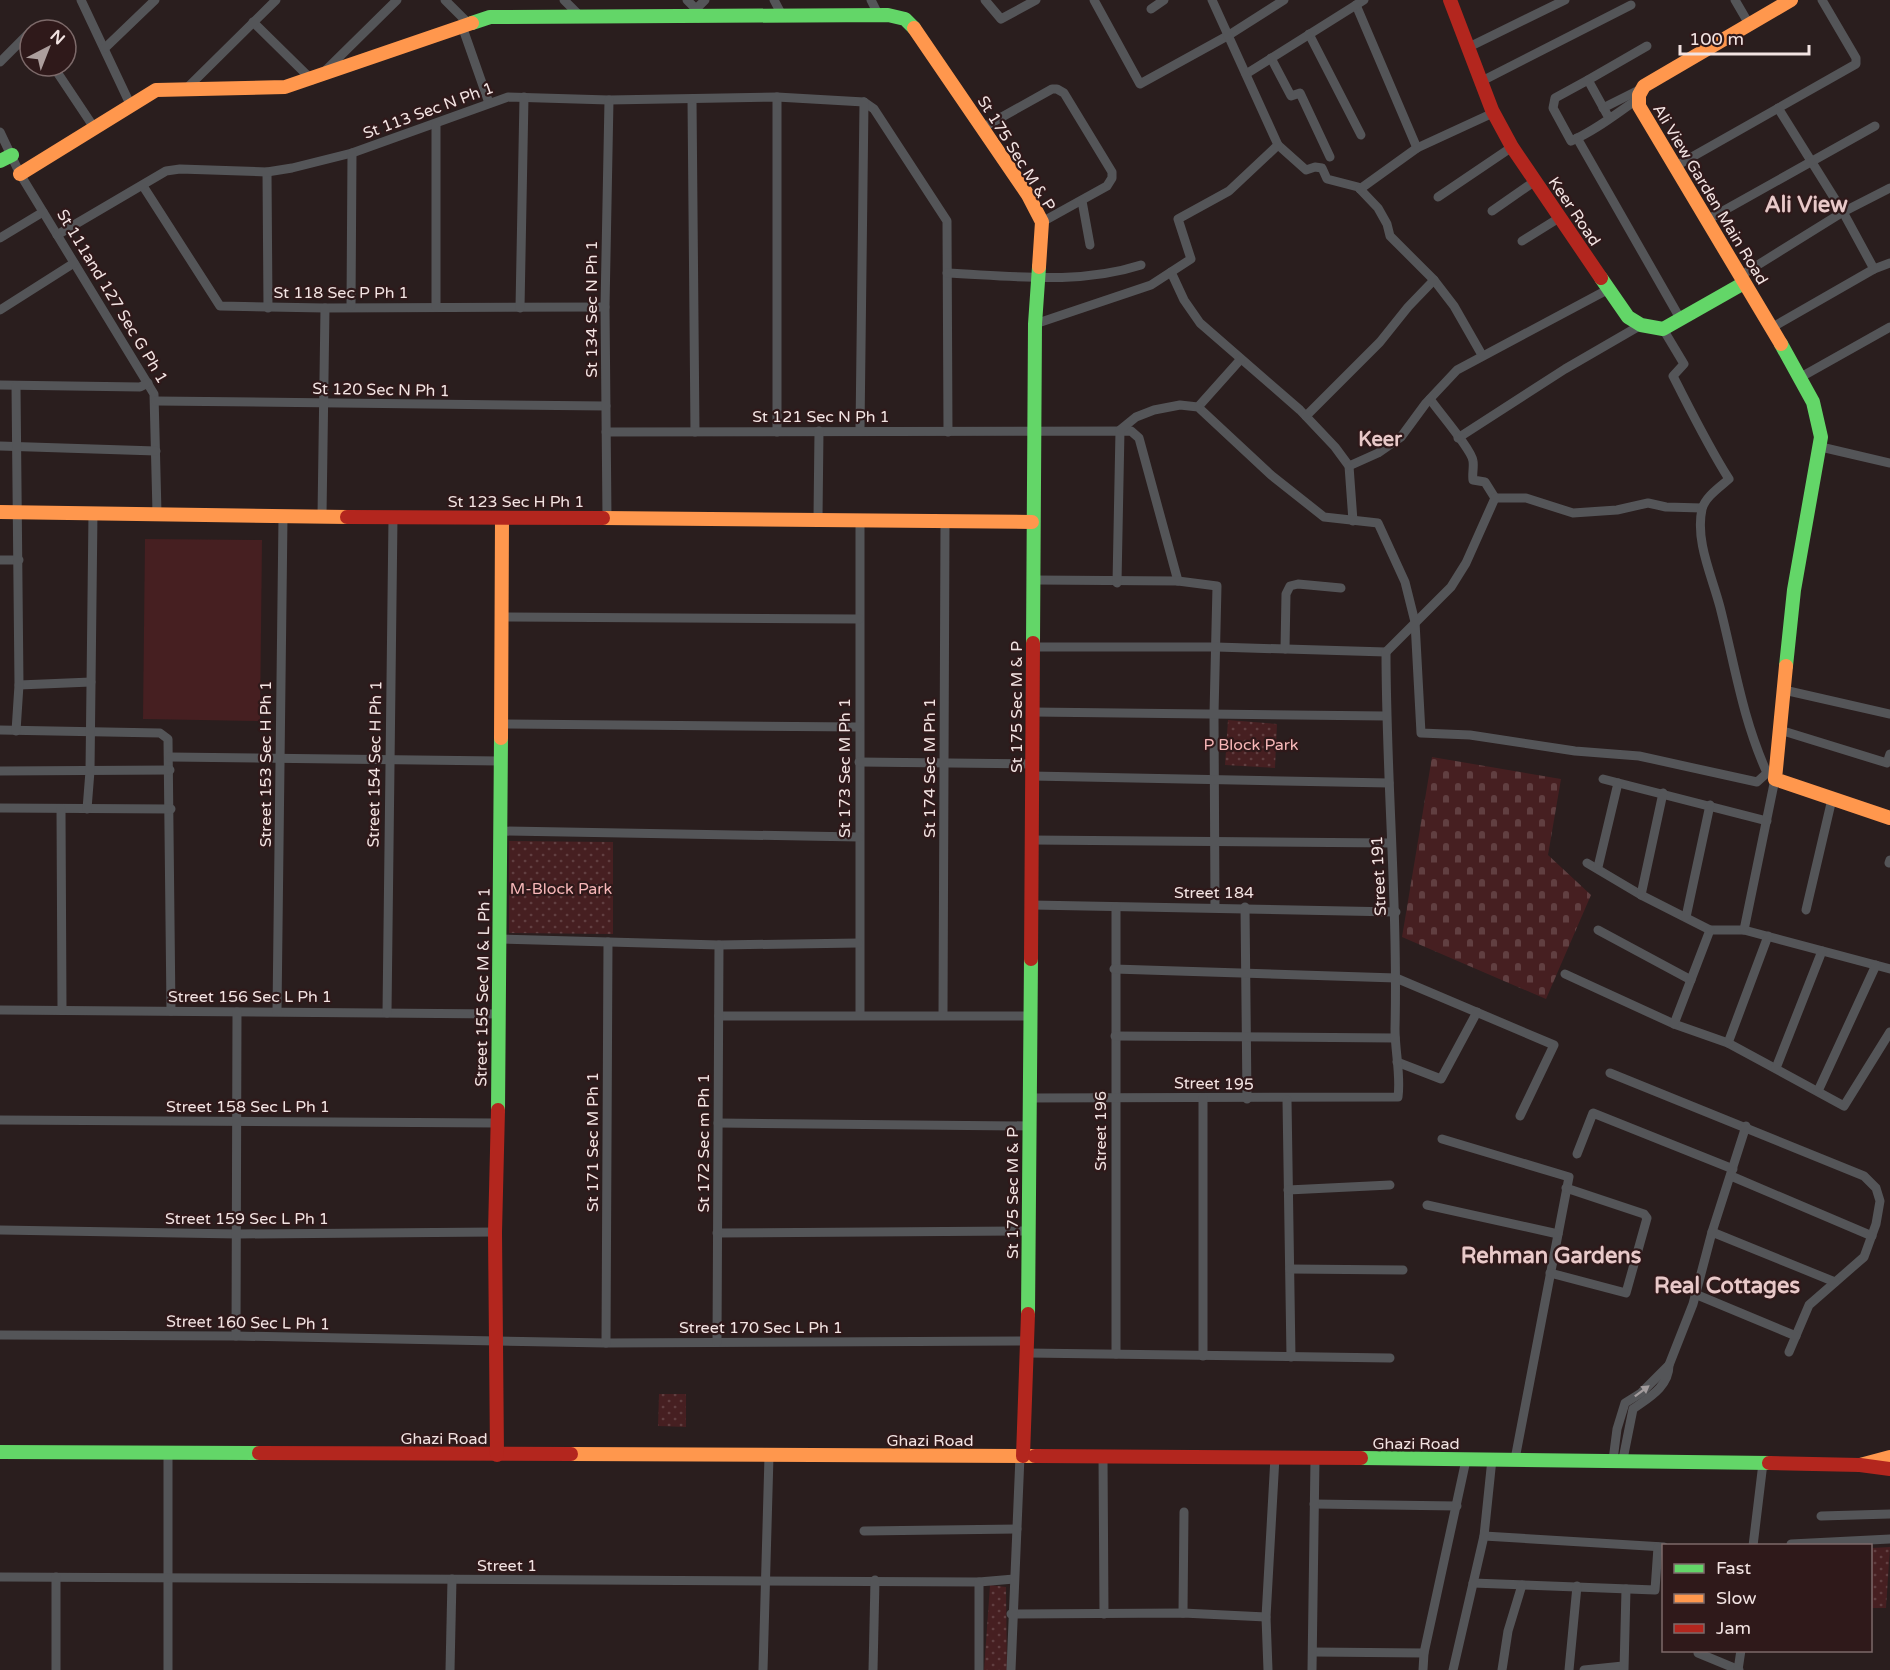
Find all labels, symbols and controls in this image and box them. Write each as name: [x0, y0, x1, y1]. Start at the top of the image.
north arrow: [18, 18, 78, 78]
scale bar: [1680, 18, 1809, 56]
text: N: [46, 26, 69, 49]
text: 100 m: [1689, 28, 1744, 50]
street label: St 113 Sec N Ph 1: [360, 78, 496, 144]
street label: St 175 Sec M & P: [973, 92, 1060, 215]
street label: Ali View Garden Main Road: [1648, 101, 1772, 289]
street label: Keer Road: [1544, 173, 1605, 250]
district label: Ali View: [1764, 192, 1848, 218]
street label: St 111and 127 Sec G Ph 1: [52, 206, 172, 387]
street label: St 134 Sec N Ph 1: [582, 240, 602, 378]
street label: St 118 Sec P Ph 1: [273, 283, 409, 303]
street label: St 120 Sec N Ph 1: [312, 379, 450, 401]
street label: St 121 Sec N Ph 1: [752, 407, 890, 427]
district label: Keer: [1358, 428, 1402, 452]
street label: St 123 Sec H Ph 1: [448, 492, 584, 512]
street label: St 175 Sec M & P: [1007, 641, 1027, 773]
street label: Street 153 Sec H Ph 1: [256, 681, 276, 847]
street label: Street 154 Sec H Ph 1: [364, 681, 386, 847]
street label: St 173 Sec M Ph 1: [835, 698, 855, 838]
street label: St 174 Sec M Ph 1: [920, 698, 940, 838]
park label: P Block Park: [1203, 735, 1299, 755]
street label: Street 191: [1367, 835, 1391, 916]
park label: M-Block Park: [510, 879, 612, 899]
street label: Street 184: [1174, 883, 1254, 903]
street label: Street 155 Sec M & L Ph 1: [471, 887, 495, 1087]
street label: Street 156 Sec L Ph 1: [168, 987, 332, 1007]
street label: St 171 Sec M Ph 1: [583, 1072, 603, 1212]
street label: St 172 Sec m Ph 1: [694, 1073, 714, 1213]
street label: Street 195: [1174, 1073, 1254, 1095]
street label: Street 196: [1091, 1091, 1111, 1171]
street label: Street 158 Sec L Ph 1: [166, 1097, 330, 1117]
street label: St 175 Sec M & P: [1003, 1127, 1023, 1259]
street label: Street 159 Sec L Ph 1: [165, 1209, 329, 1229]
district label: Rehman Gardens: [1461, 1243, 1642, 1269]
district label: Real Cottages: [1654, 1273, 1800, 1299]
street label: Street 160 Sec L Ph 1: [166, 1312, 330, 1334]
street label: Street 170 Sec L Ph 1: [679, 1318, 843, 1338]
one-way arrow: [1634, 1384, 1650, 1397]
street label: Ghazi Road: [400, 1429, 488, 1449]
street label: Ghazi Road: [886, 1431, 974, 1451]
street label: Ghazi Road: [1372, 1434, 1460, 1454]
legend: [1662, 1544, 1872, 1652]
street label: Street 1: [477, 1556, 537, 1576]
text: Fast: [1716, 1557, 1751, 1579]
text: Slow: [1716, 1587, 1757, 1609]
text: Jam: [1716, 1617, 1751, 1639]

